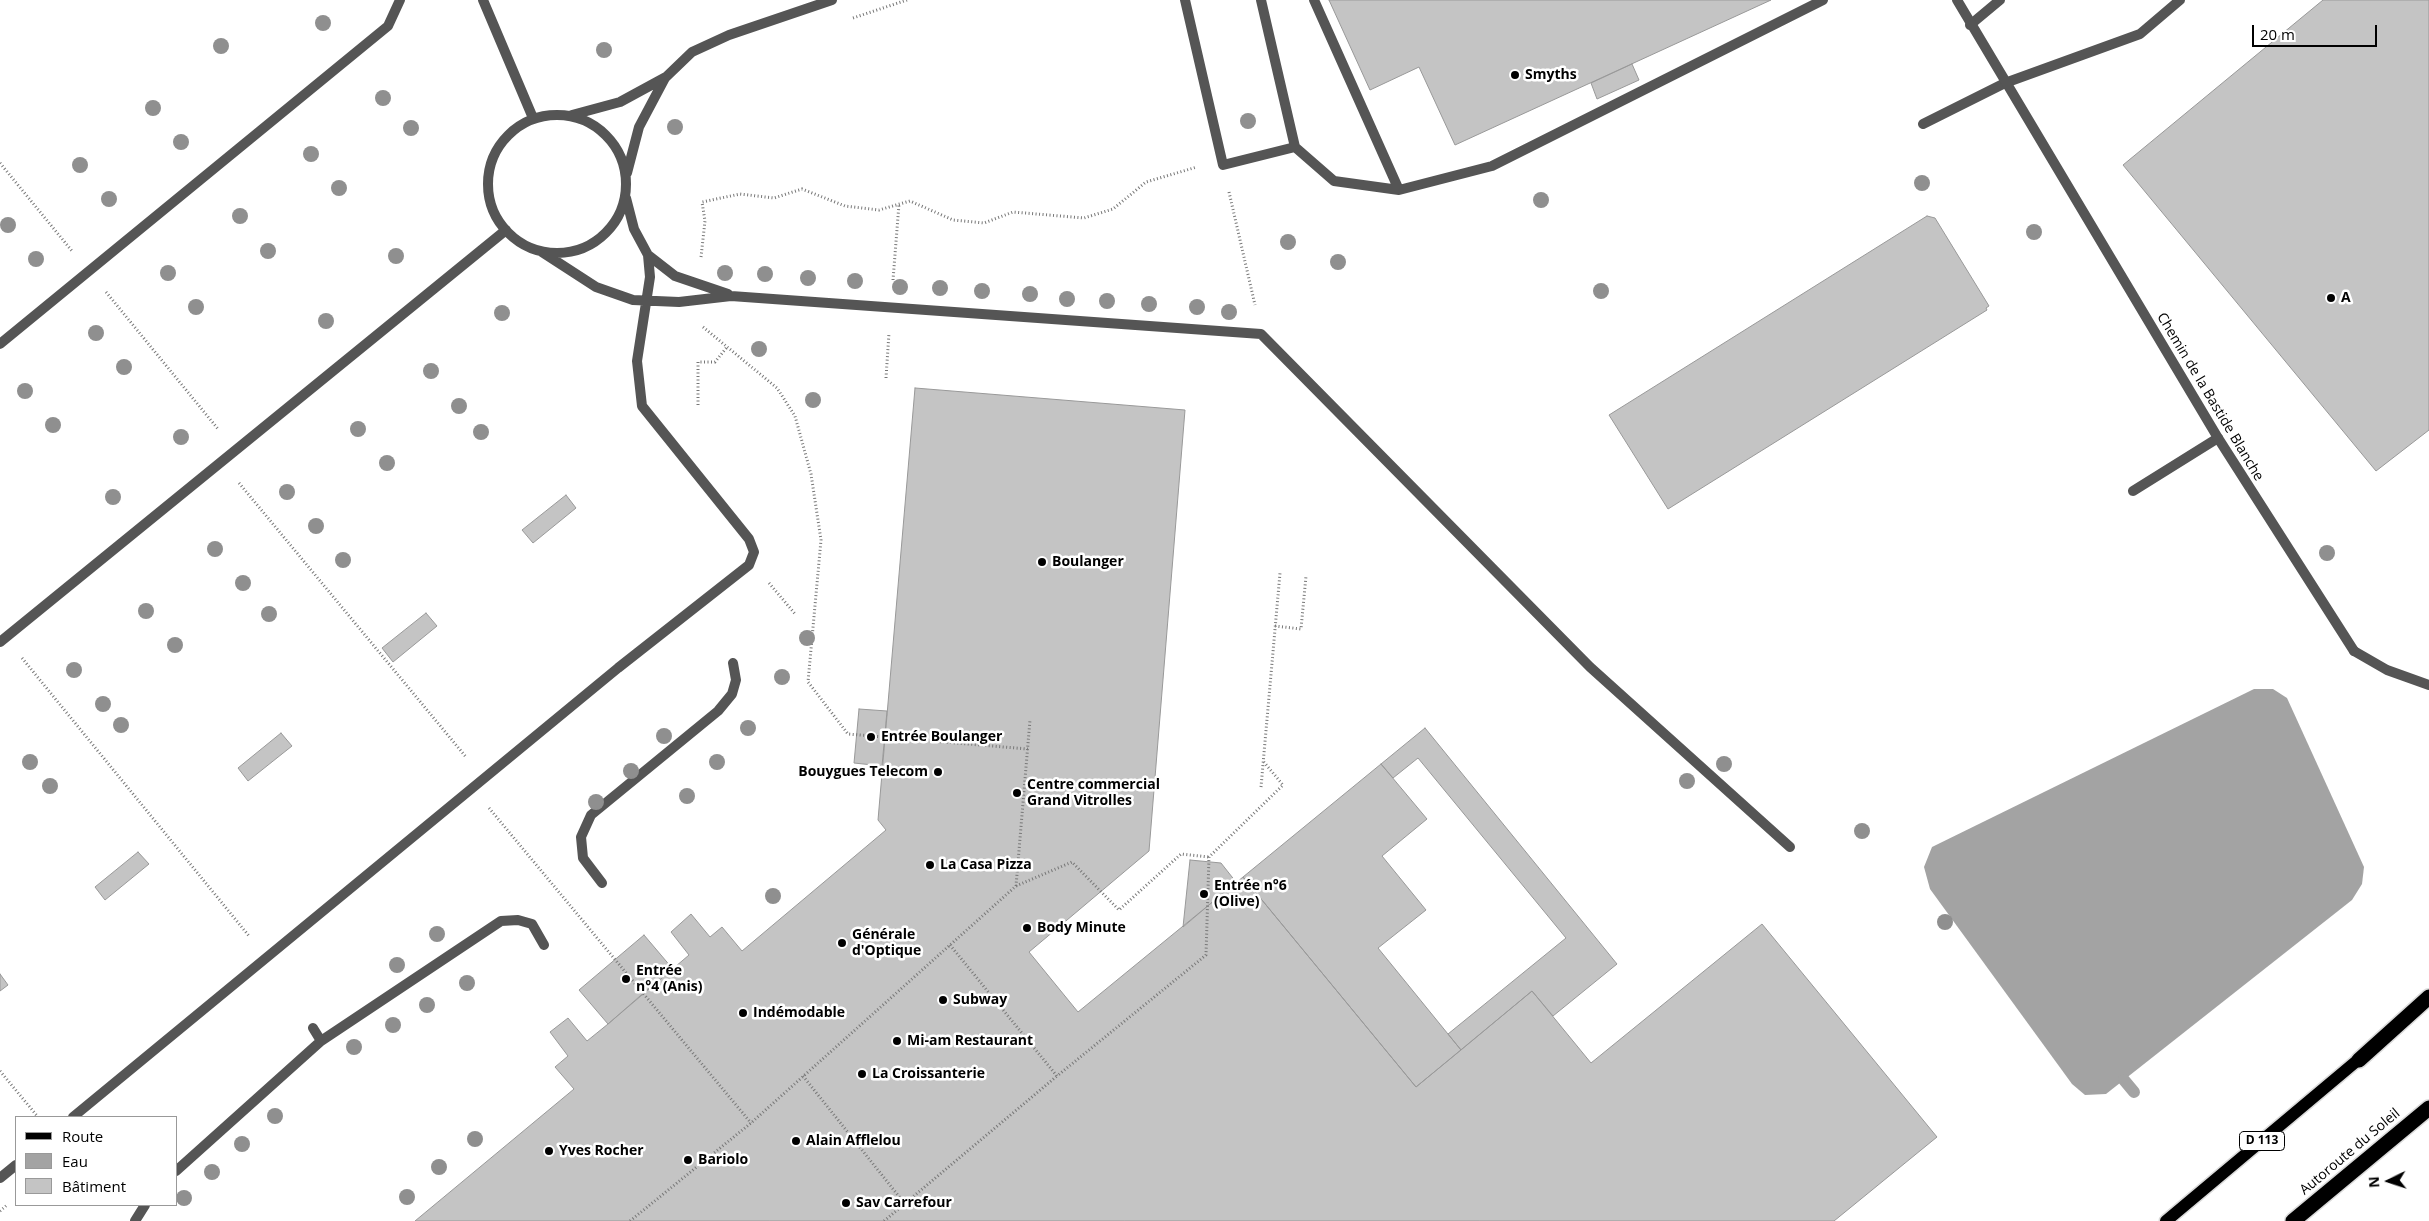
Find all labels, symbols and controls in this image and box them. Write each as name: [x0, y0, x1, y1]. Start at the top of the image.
scale bar: [2254, 15, 2379, 47]
text: 20 m: [2260, 24, 2295, 44]
place label: Smyths: [1525, 67, 1577, 83]
marker: Smyths: [1509, 69, 1521, 81]
place label: A: [2341, 290, 2351, 306]
marker: A: [2325, 292, 2337, 304]
street label: Chemin de la Bastide Blanche: [2153, 310, 2267, 484]
place label: Boulanger: [1052, 554, 1124, 570]
marker: Boulanger: [1036, 556, 1048, 568]
place label: Entrée Boulanger: [881, 729, 1002, 745]
marker: Entrée Boulanger: [865, 731, 877, 743]
place label: Bouygues Telecom: [798, 764, 928, 780]
marker: Bouygues Telecom: [932, 766, 944, 778]
place label: Centre commercial Grand Vitrolles: [1027, 777, 1160, 810]
marker: Centre commercial Grand Vitrolles: [1011, 787, 1023, 799]
place label: La Casa Pizza: [940, 857, 1032, 873]
marker: La Casa Pizza: [924, 859, 936, 871]
place label: Entrée n°6 (Olive): [1214, 878, 1287, 910]
marker: Entrée n°6 (Olive): [1198, 888, 1210, 900]
place label: Body Minute: [1037, 920, 1126, 936]
marker: Body Minute: [1021, 922, 1033, 934]
place label: Générale d'Optique: [852, 927, 921, 960]
marker: Générale d'Optique: [836, 937, 848, 949]
place label: Entrée n°4 (Anis): [636, 963, 702, 996]
marker: Entrée n°4 (Anis): [620, 973, 632, 985]
place label: Subway: [953, 992, 1007, 1008]
marker: Subway: [937, 994, 949, 1006]
place label: Indémodable: [753, 1005, 845, 1021]
marker: Indémodable: [737, 1007, 749, 1019]
place label: Mi-am Restaurant: [907, 1033, 1033, 1049]
marker: Mi-am Restaurant: [891, 1035, 903, 1047]
place label: La Croissanterie: [872, 1066, 985, 1082]
marker: La Croissanterie: [856, 1068, 868, 1080]
street label: Autoroute du Soleil: [2297, 1105, 2403, 1199]
legend: [15, 1116, 178, 1206]
text: Route: [62, 1126, 103, 1146]
road number: D 113: [2240, 1132, 2284, 1150]
place label: Alain Afflelou: [806, 1133, 901, 1149]
marker: Alain Afflelou: [790, 1135, 802, 1147]
place label: Yves Rocher: [559, 1143, 644, 1159]
marker: Yves Rocher: [543, 1145, 555, 1157]
text: Eau: [62, 1151, 88, 1171]
place label: Bariolo: [698, 1152, 748, 1168]
marker: Bariolo: [682, 1154, 694, 1166]
north arrow: [2364, 1156, 2414, 1206]
text: Bâtiment: [62, 1176, 126, 1196]
text: N: [2364, 1176, 2383, 1188]
place label: Sav Carrefour: [856, 1195, 952, 1211]
marker: Sav Carrefour: [840, 1197, 852, 1209]

